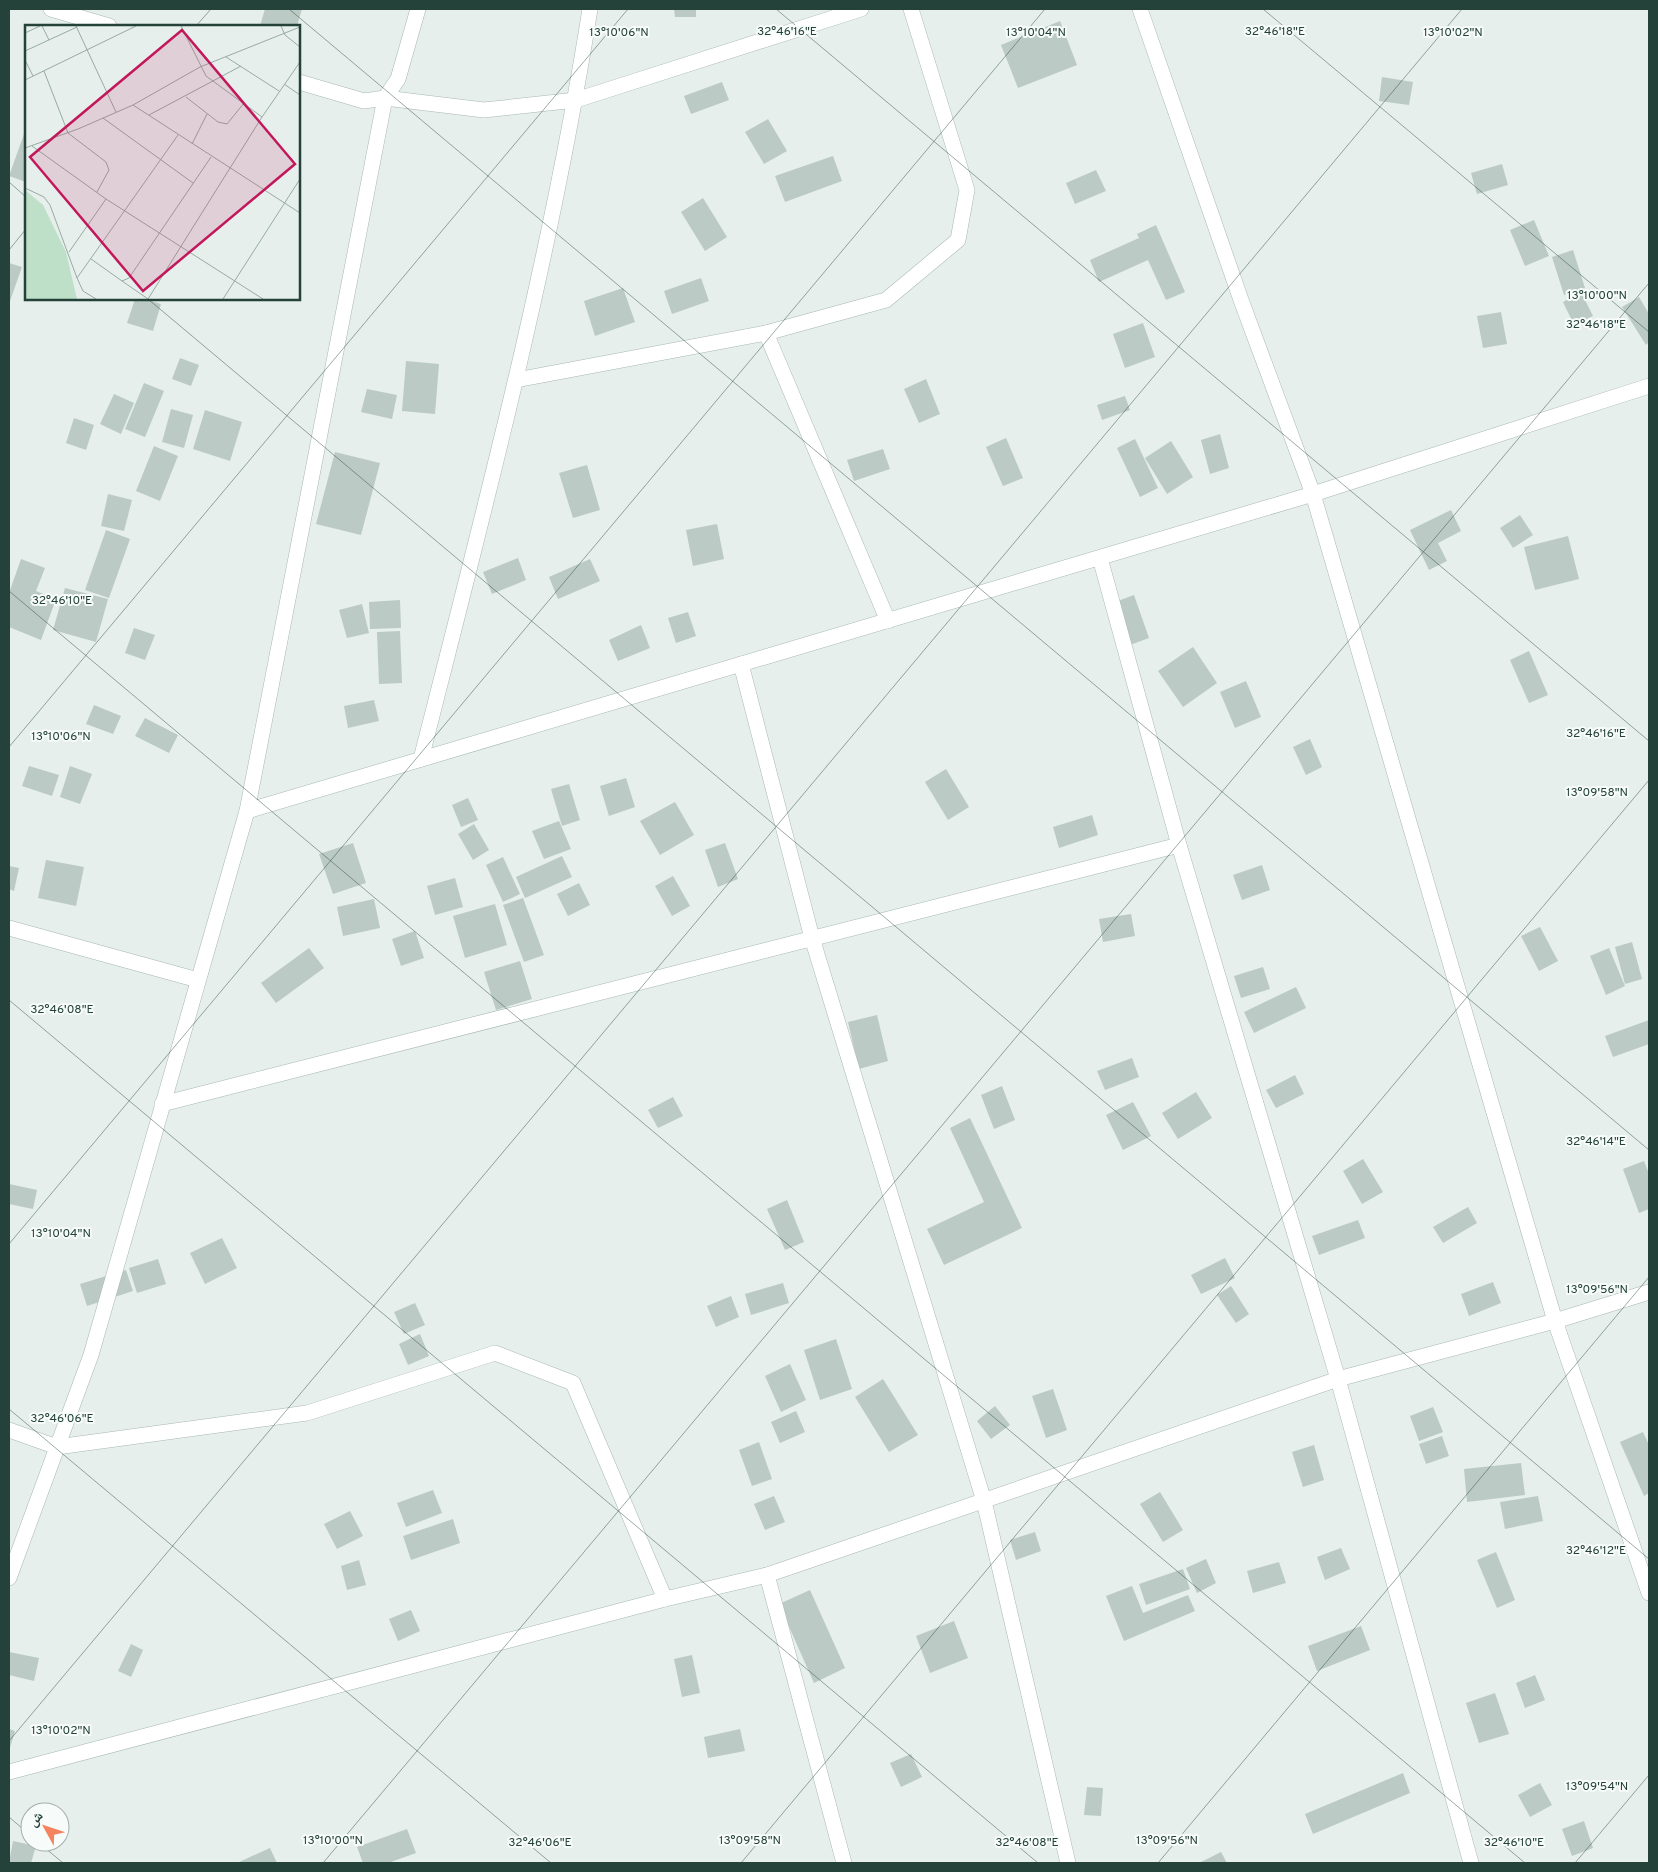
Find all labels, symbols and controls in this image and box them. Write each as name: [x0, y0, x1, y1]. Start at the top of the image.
text: 32°46'16"E: [757, 24, 817, 40]
text: 32°46'18"E: [1245, 24, 1305, 40]
inset map: [25, 25, 300, 300]
text: 13°10'06"N: [589, 25, 649, 41]
text: 13°10'04"N: [1006, 25, 1066, 41]
text: 13°10'02"N: [1423, 25, 1483, 41]
text: 13°10'00"N: [1567, 288, 1627, 304]
text: 32°46'18"E: [1566, 317, 1626, 333]
text: 32°46'10"E: [32, 593, 92, 609]
text: 32°46'16"E: [1566, 726, 1626, 742]
text: 13°10'06"N: [31, 729, 91, 745]
text: 13°09'58"N: [1566, 785, 1628, 801]
text: 32°46'08"E: [30, 1002, 94, 1018]
text: 32°46'14"E: [1566, 1134, 1626, 1150]
text: 13°10'04"N: [31, 1226, 91, 1242]
text: 13°09'56"N: [1566, 1282, 1628, 1298]
text: 32°46'06"E: [30, 1411, 94, 1427]
text: 32°46'12"E: [1566, 1543, 1626, 1559]
text: 13°10'02"N: [31, 1723, 91, 1739]
text: 13°09'54"N: [1566, 1779, 1628, 1795]
north arrow: [20, 1802, 70, 1852]
text: ش: [25, 1808, 48, 1831]
text: 13°10'00"N: [303, 1833, 363, 1849]
text: 13°09'58"N: [719, 1833, 781, 1849]
text: 13°09'56"N: [1136, 1833, 1198, 1849]
text: 32°46'06"E: [508, 1835, 572, 1851]
text: 32°46'08"E: [995, 1835, 1059, 1851]
text: 32°46'10"E: [1484, 1835, 1544, 1851]

